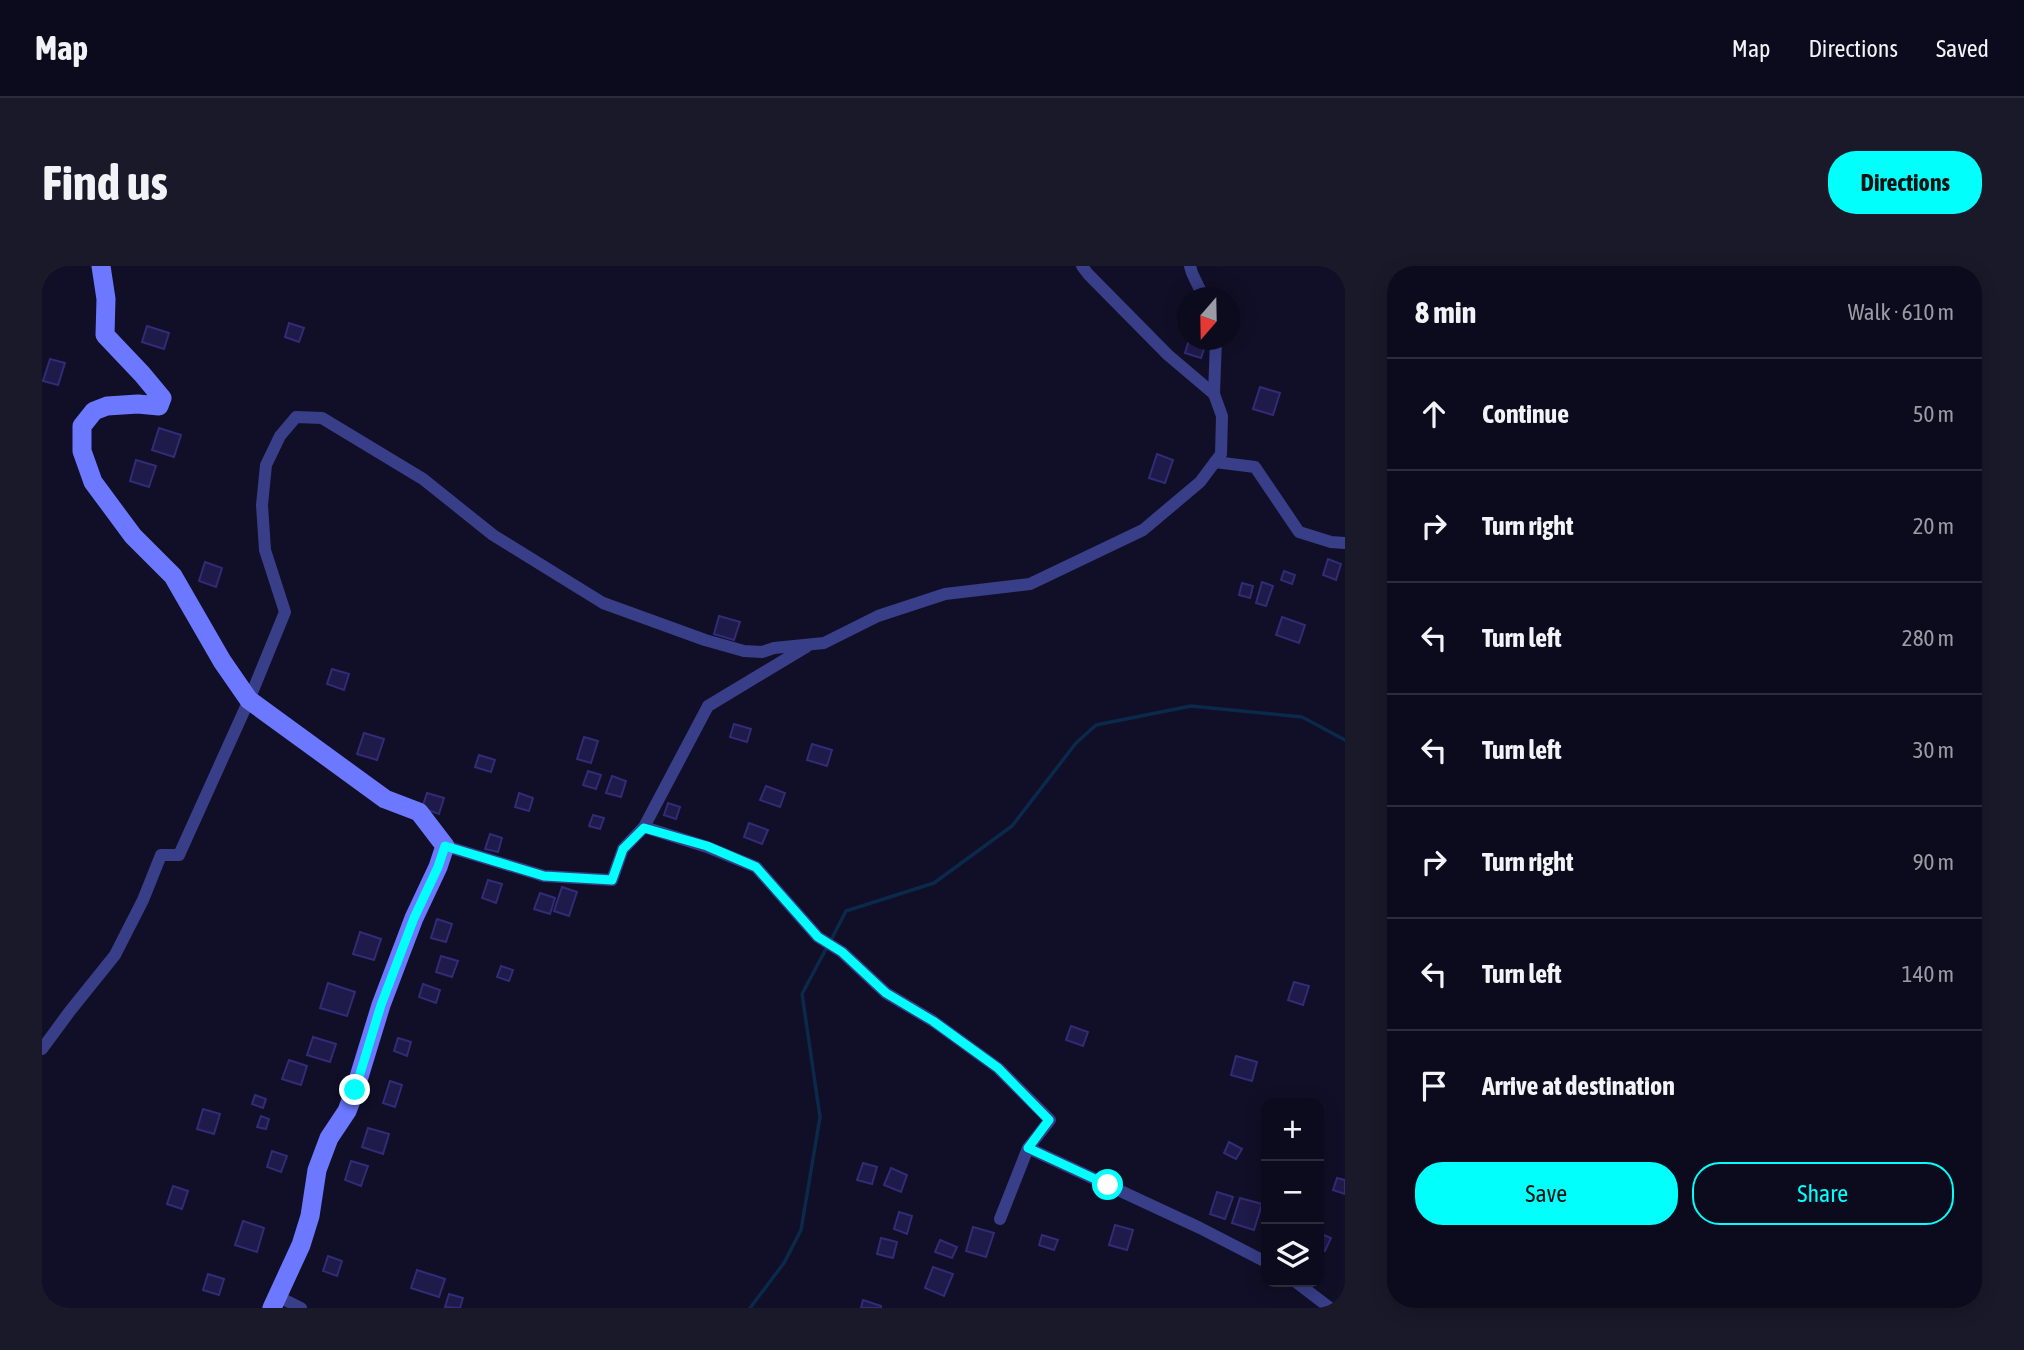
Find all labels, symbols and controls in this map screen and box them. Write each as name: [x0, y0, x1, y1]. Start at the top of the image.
text: Map: [35, 29, 88, 67]
text: Map: [1732, 35, 1770, 62]
text: Directions: [1808, 35, 1898, 62]
text: Saved: [1936, 35, 1989, 62]
button: Directions: [1828, 151, 1982, 214]
text: Find us: [42, 154, 168, 210]
north arrow: [1177, 287, 1240, 350]
text: 8 min: [1415, 295, 1476, 329]
text: Walk · 610 m: [1848, 299, 1954, 325]
icon: ahead: [1415, 395, 1453, 433]
text: Continue: [1482, 399, 1569, 429]
text: 50 m: [1913, 401, 1954, 427]
icon: right: [1415, 507, 1453, 545]
text: Turn right: [1482, 511, 1573, 541]
text: 20 m: [1913, 513, 1954, 539]
icon: left: [1415, 619, 1453, 657]
text: Turn left: [1482, 623, 1562, 653]
text: 280 m: [1902, 625, 1954, 651]
icon: left: [1415, 731, 1453, 769]
text: Turn left: [1482, 735, 1562, 765]
text: 30 m: [1913, 737, 1954, 763]
icon: right: [1415, 843, 1453, 881]
text: Turn right: [1482, 847, 1573, 877]
text: 90 m: [1913, 849, 1954, 875]
icon: left: [1415, 955, 1453, 993]
text: Turn left: [1482, 959, 1562, 989]
text: 140 m: [1902, 961, 1954, 987]
icon: arrive: [1415, 1067, 1453, 1105]
text: Arrive at destination: [1482, 1071, 1675, 1101]
route end: [339, 1074, 370, 1105]
map controls: [1261, 1098, 1324, 1287]
button: +: [1261, 1098, 1324, 1161]
button: −: [1261, 1161, 1324, 1224]
button: Save: [1415, 1162, 1678, 1225]
button: Share: [1692, 1162, 1954, 1225]
route start: [1092, 1169, 1123, 1200]
button: layers: [1261, 1224, 1324, 1287]

